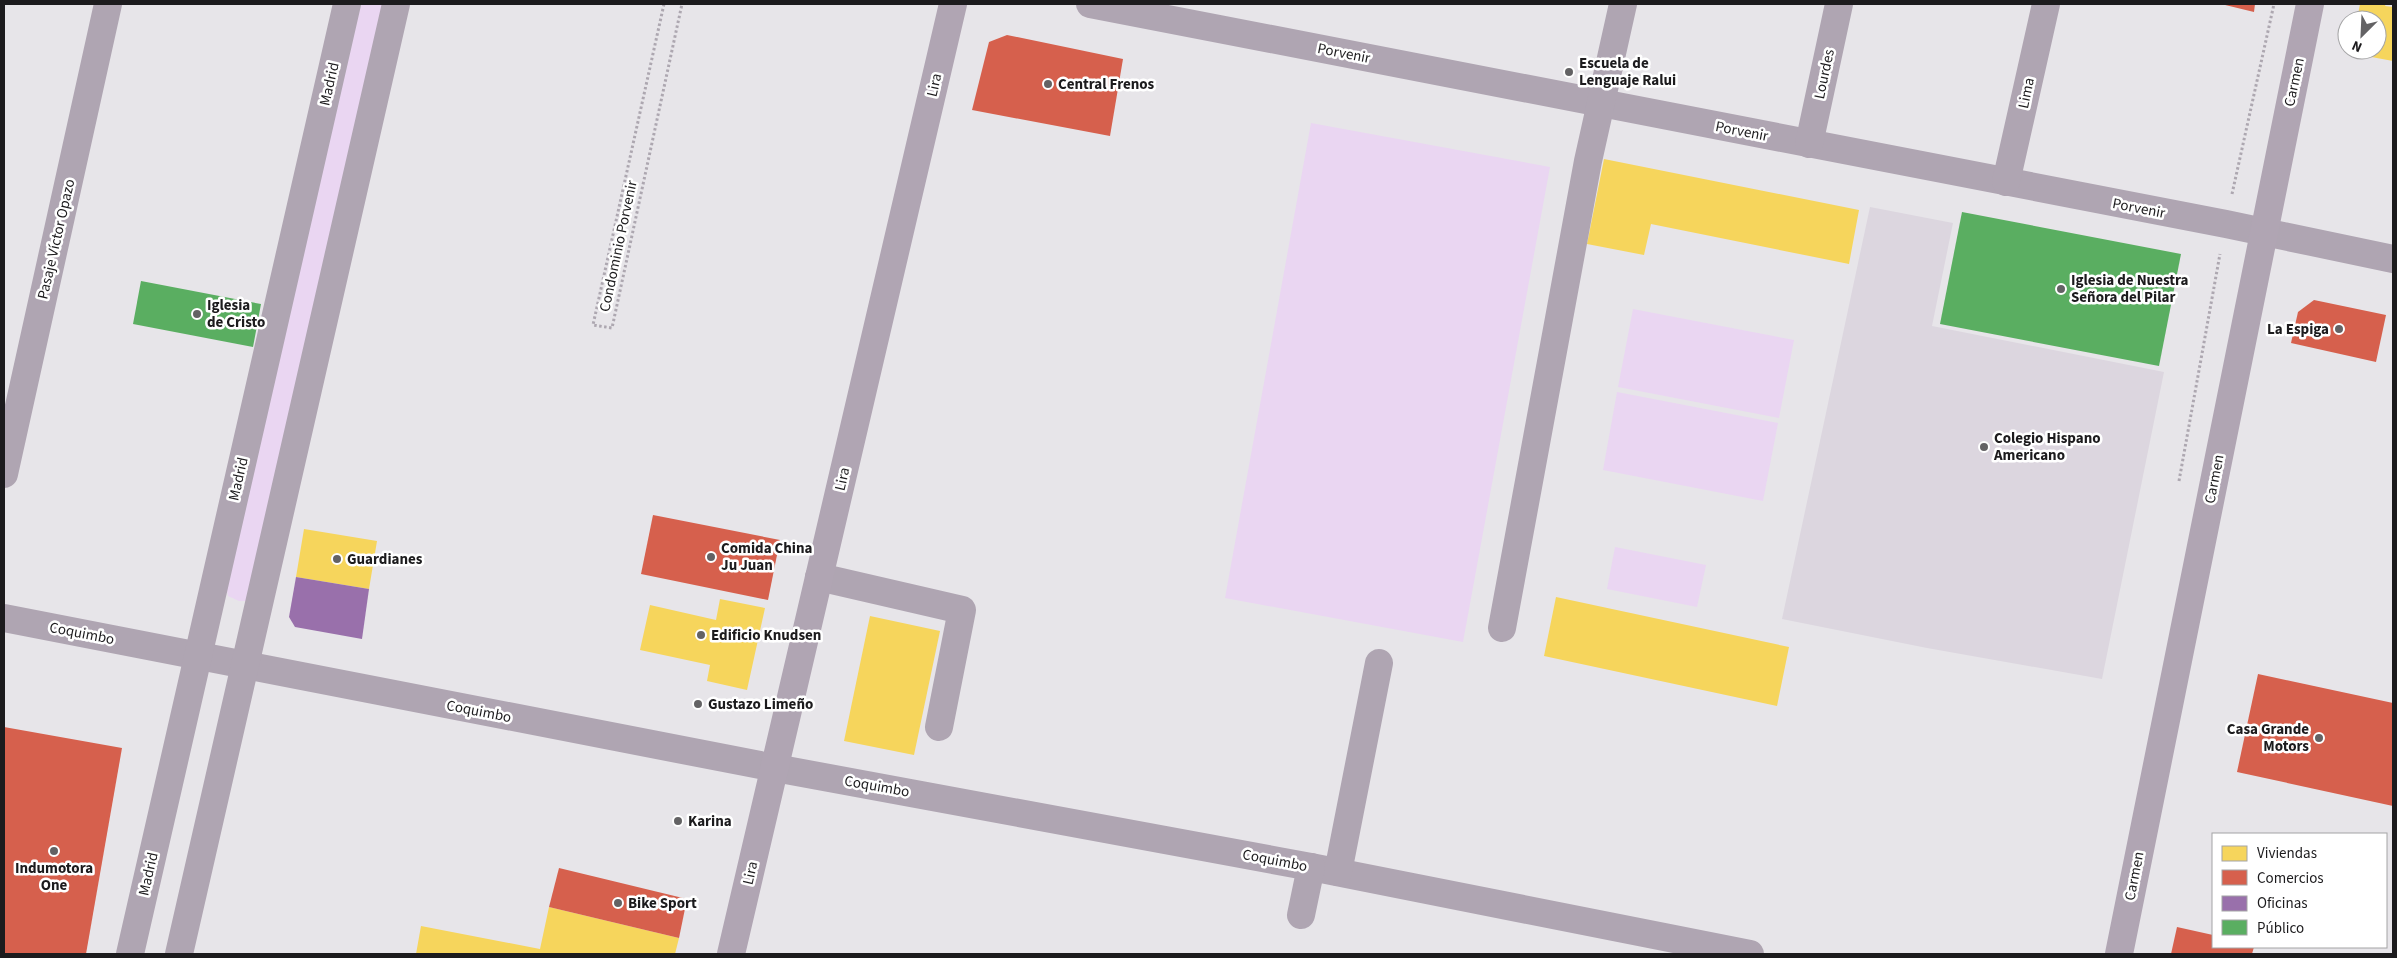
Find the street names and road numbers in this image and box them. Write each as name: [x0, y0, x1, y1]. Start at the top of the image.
street label: Porvenir: [1316, 38, 1373, 69]
street label: Lourdes: [1809, 47, 1840, 101]
street label: Carmen: [2279, 56, 2310, 108]
street label: Madrid: [314, 60, 345, 108]
street label: Lira: [922, 71, 947, 99]
street label: Lima: [2013, 76, 2040, 110]
street label: Porvenir: [1714, 116, 1771, 147]
street label: Pasaje Víctor Opazo: [32, 177, 81, 301]
street label: Condominio Porvenir: [594, 178, 643, 314]
street label: Porvenir: [2111, 193, 2168, 224]
street label: Carmen: [2199, 453, 2230, 505]
street label: Madrid: [223, 455, 254, 503]
street label: Lira: [830, 465, 855, 493]
street label: Coquimbo: [48, 617, 116, 650]
street label: Coquimbo: [445, 695, 513, 728]
street label: Coquimbo: [843, 770, 911, 803]
street label: Coquimbo: [1241, 844, 1309, 877]
street label: Madrid: [133, 850, 164, 898]
street label: Carmen: [2119, 850, 2150, 902]
street label: Lira: [738, 859, 763, 887]

